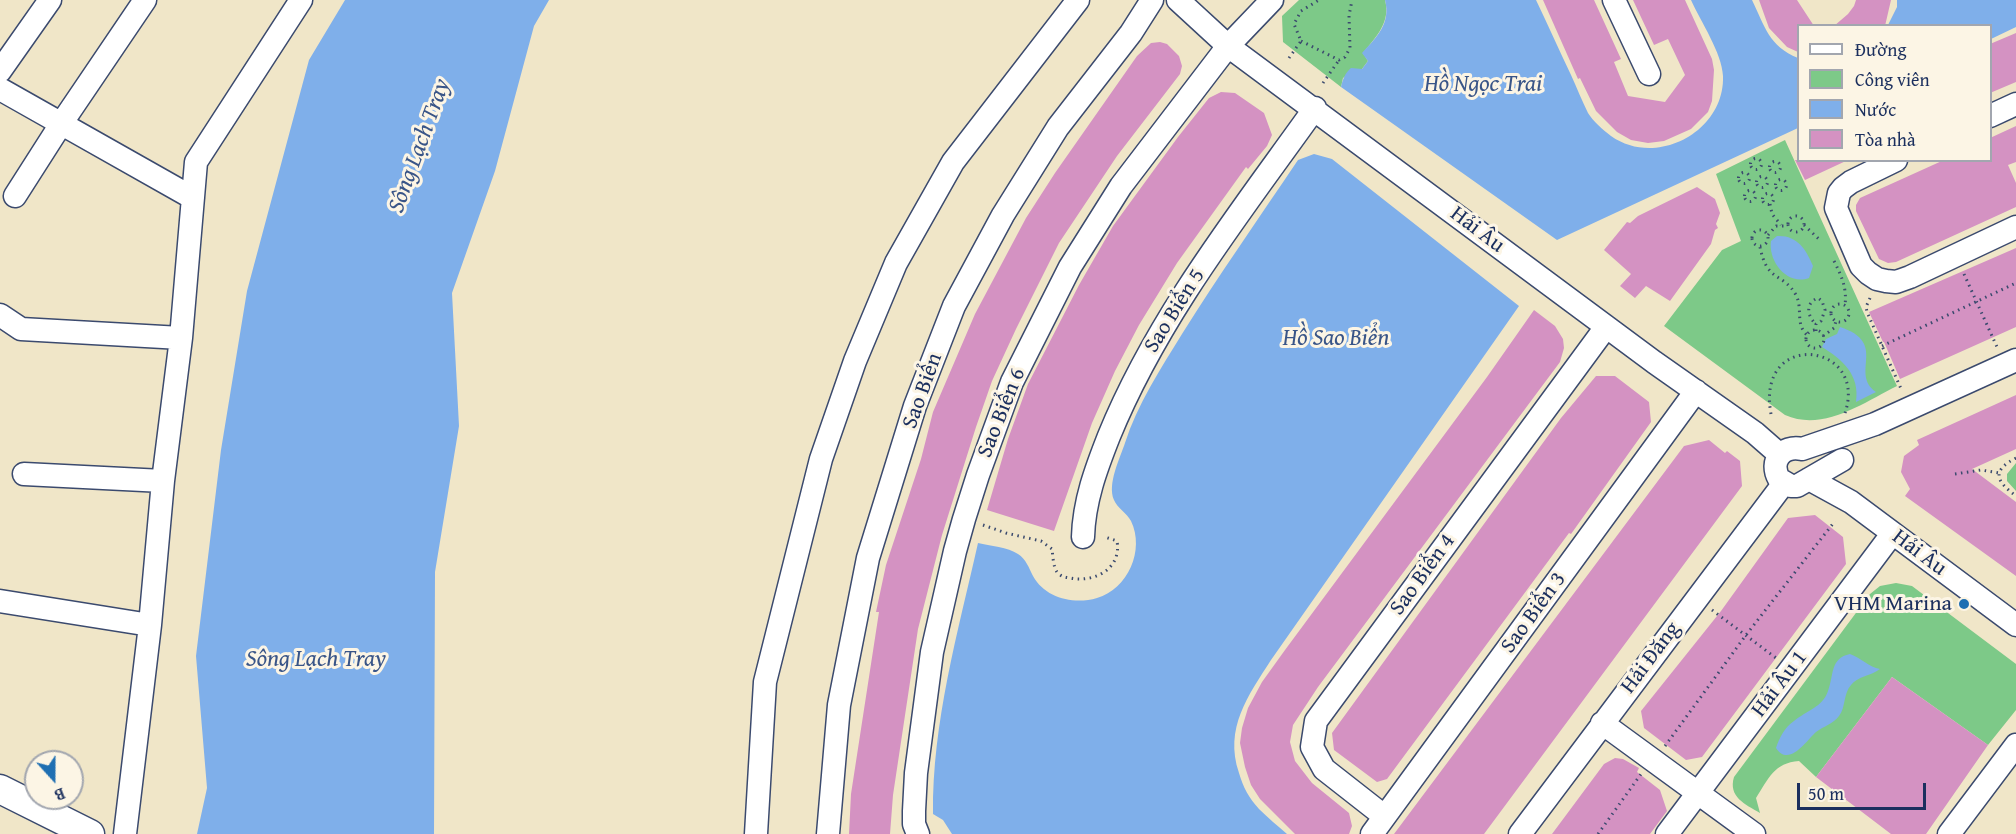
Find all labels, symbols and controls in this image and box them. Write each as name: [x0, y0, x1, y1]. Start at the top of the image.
legend: [1797, 24, 1992, 162]
text: Đường: [1855, 36, 1906, 63]
text: Công viên: [1855, 66, 1930, 93]
water label: Hồ Ngọc Trai: [1424, 71, 1542, 99]
water label: Sông Lạch Tray: [382, 75, 458, 217]
text: Nước: [1855, 96, 1896, 123]
text: Tòa nhà: [1855, 126, 1915, 153]
street label: Hải Âu: [1445, 201, 1509, 259]
street label: Sao Biển 5: [1139, 264, 1211, 358]
water label: Hồ Sao Biển: [1283, 325, 1389, 353]
street label: Sao Biển: [897, 350, 949, 432]
street label: Sao Biển 6: [972, 364, 1032, 462]
street label: Hải Âu: [1887, 524, 1951, 582]
street label: Sao Biển 4: [1385, 529, 1461, 621]
street label: Sao Biển 3: [1496, 567, 1572, 659]
place label: VHM Marina: [1834, 591, 1952, 617]
marker: VHM Marina: [1957, 597, 1971, 611]
street label: Hải Đăng: [1615, 617, 1687, 699]
street label: Hải Âu 1: [1746, 645, 1814, 723]
water label: Sông Lạch Tray: [246, 646, 386, 674]
north arrow: [24, 750, 84, 810]
scale bar: [1800, 771, 1929, 809]
text: 50 m: [1808, 780, 1844, 807]
text: B: [51, 782, 69, 808]

